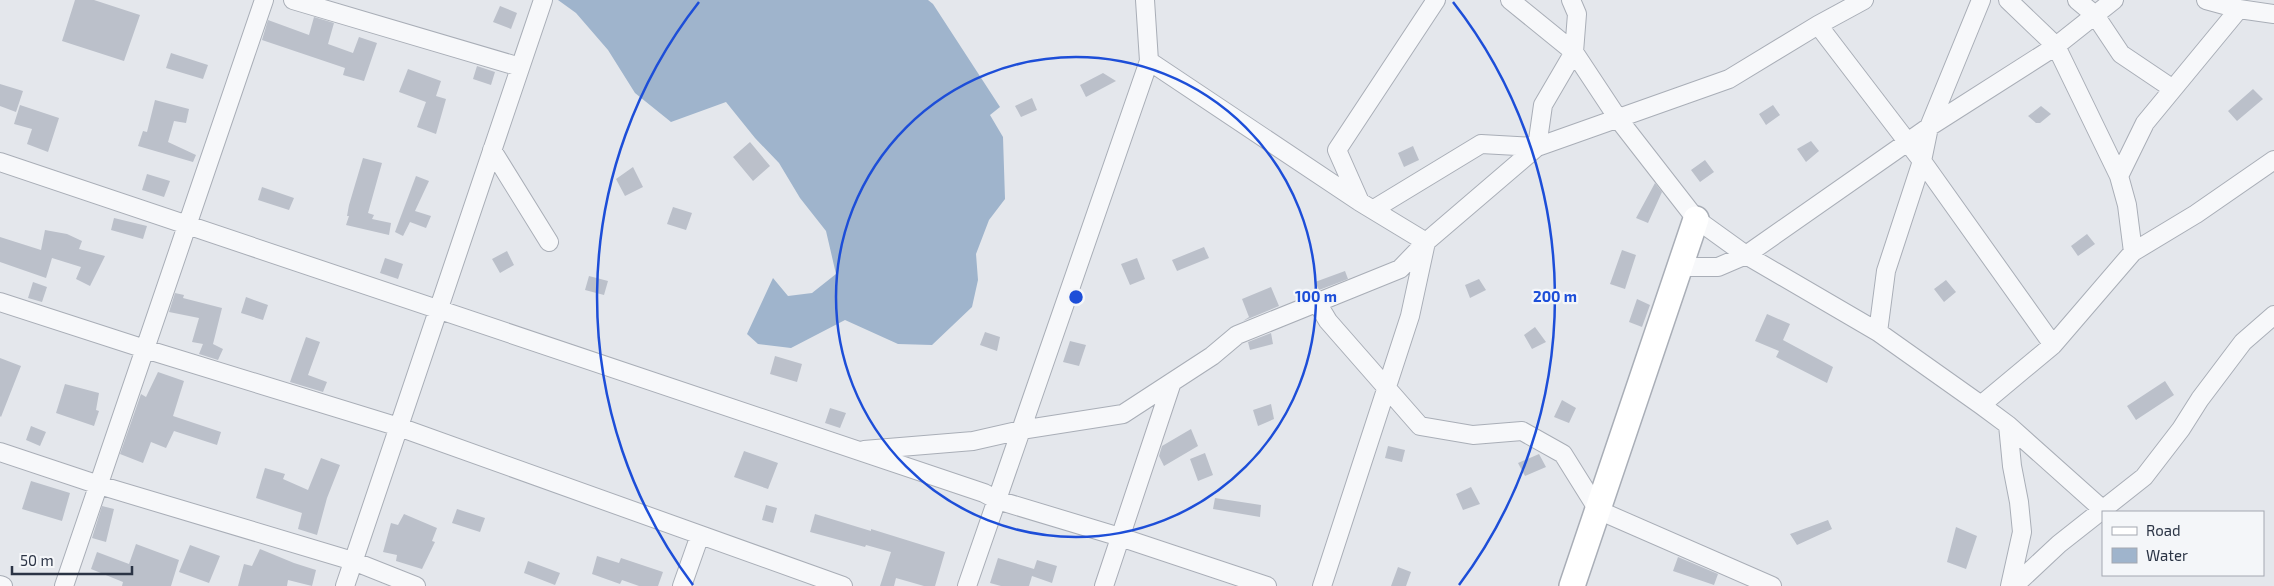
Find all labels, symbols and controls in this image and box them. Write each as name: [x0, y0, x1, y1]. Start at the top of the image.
text: 100 m: [1295, 287, 1337, 305]
text: 200 m: [1533, 287, 1577, 305]
centre of rings: [1067, 288, 1085, 306]
legend: [2102, 511, 2264, 576]
text: Road: [2146, 521, 2181, 539]
scale bar: [12, 544, 132, 576]
text: Water: [2146, 546, 2188, 564]
text: 50 m: [20, 551, 54, 569]

